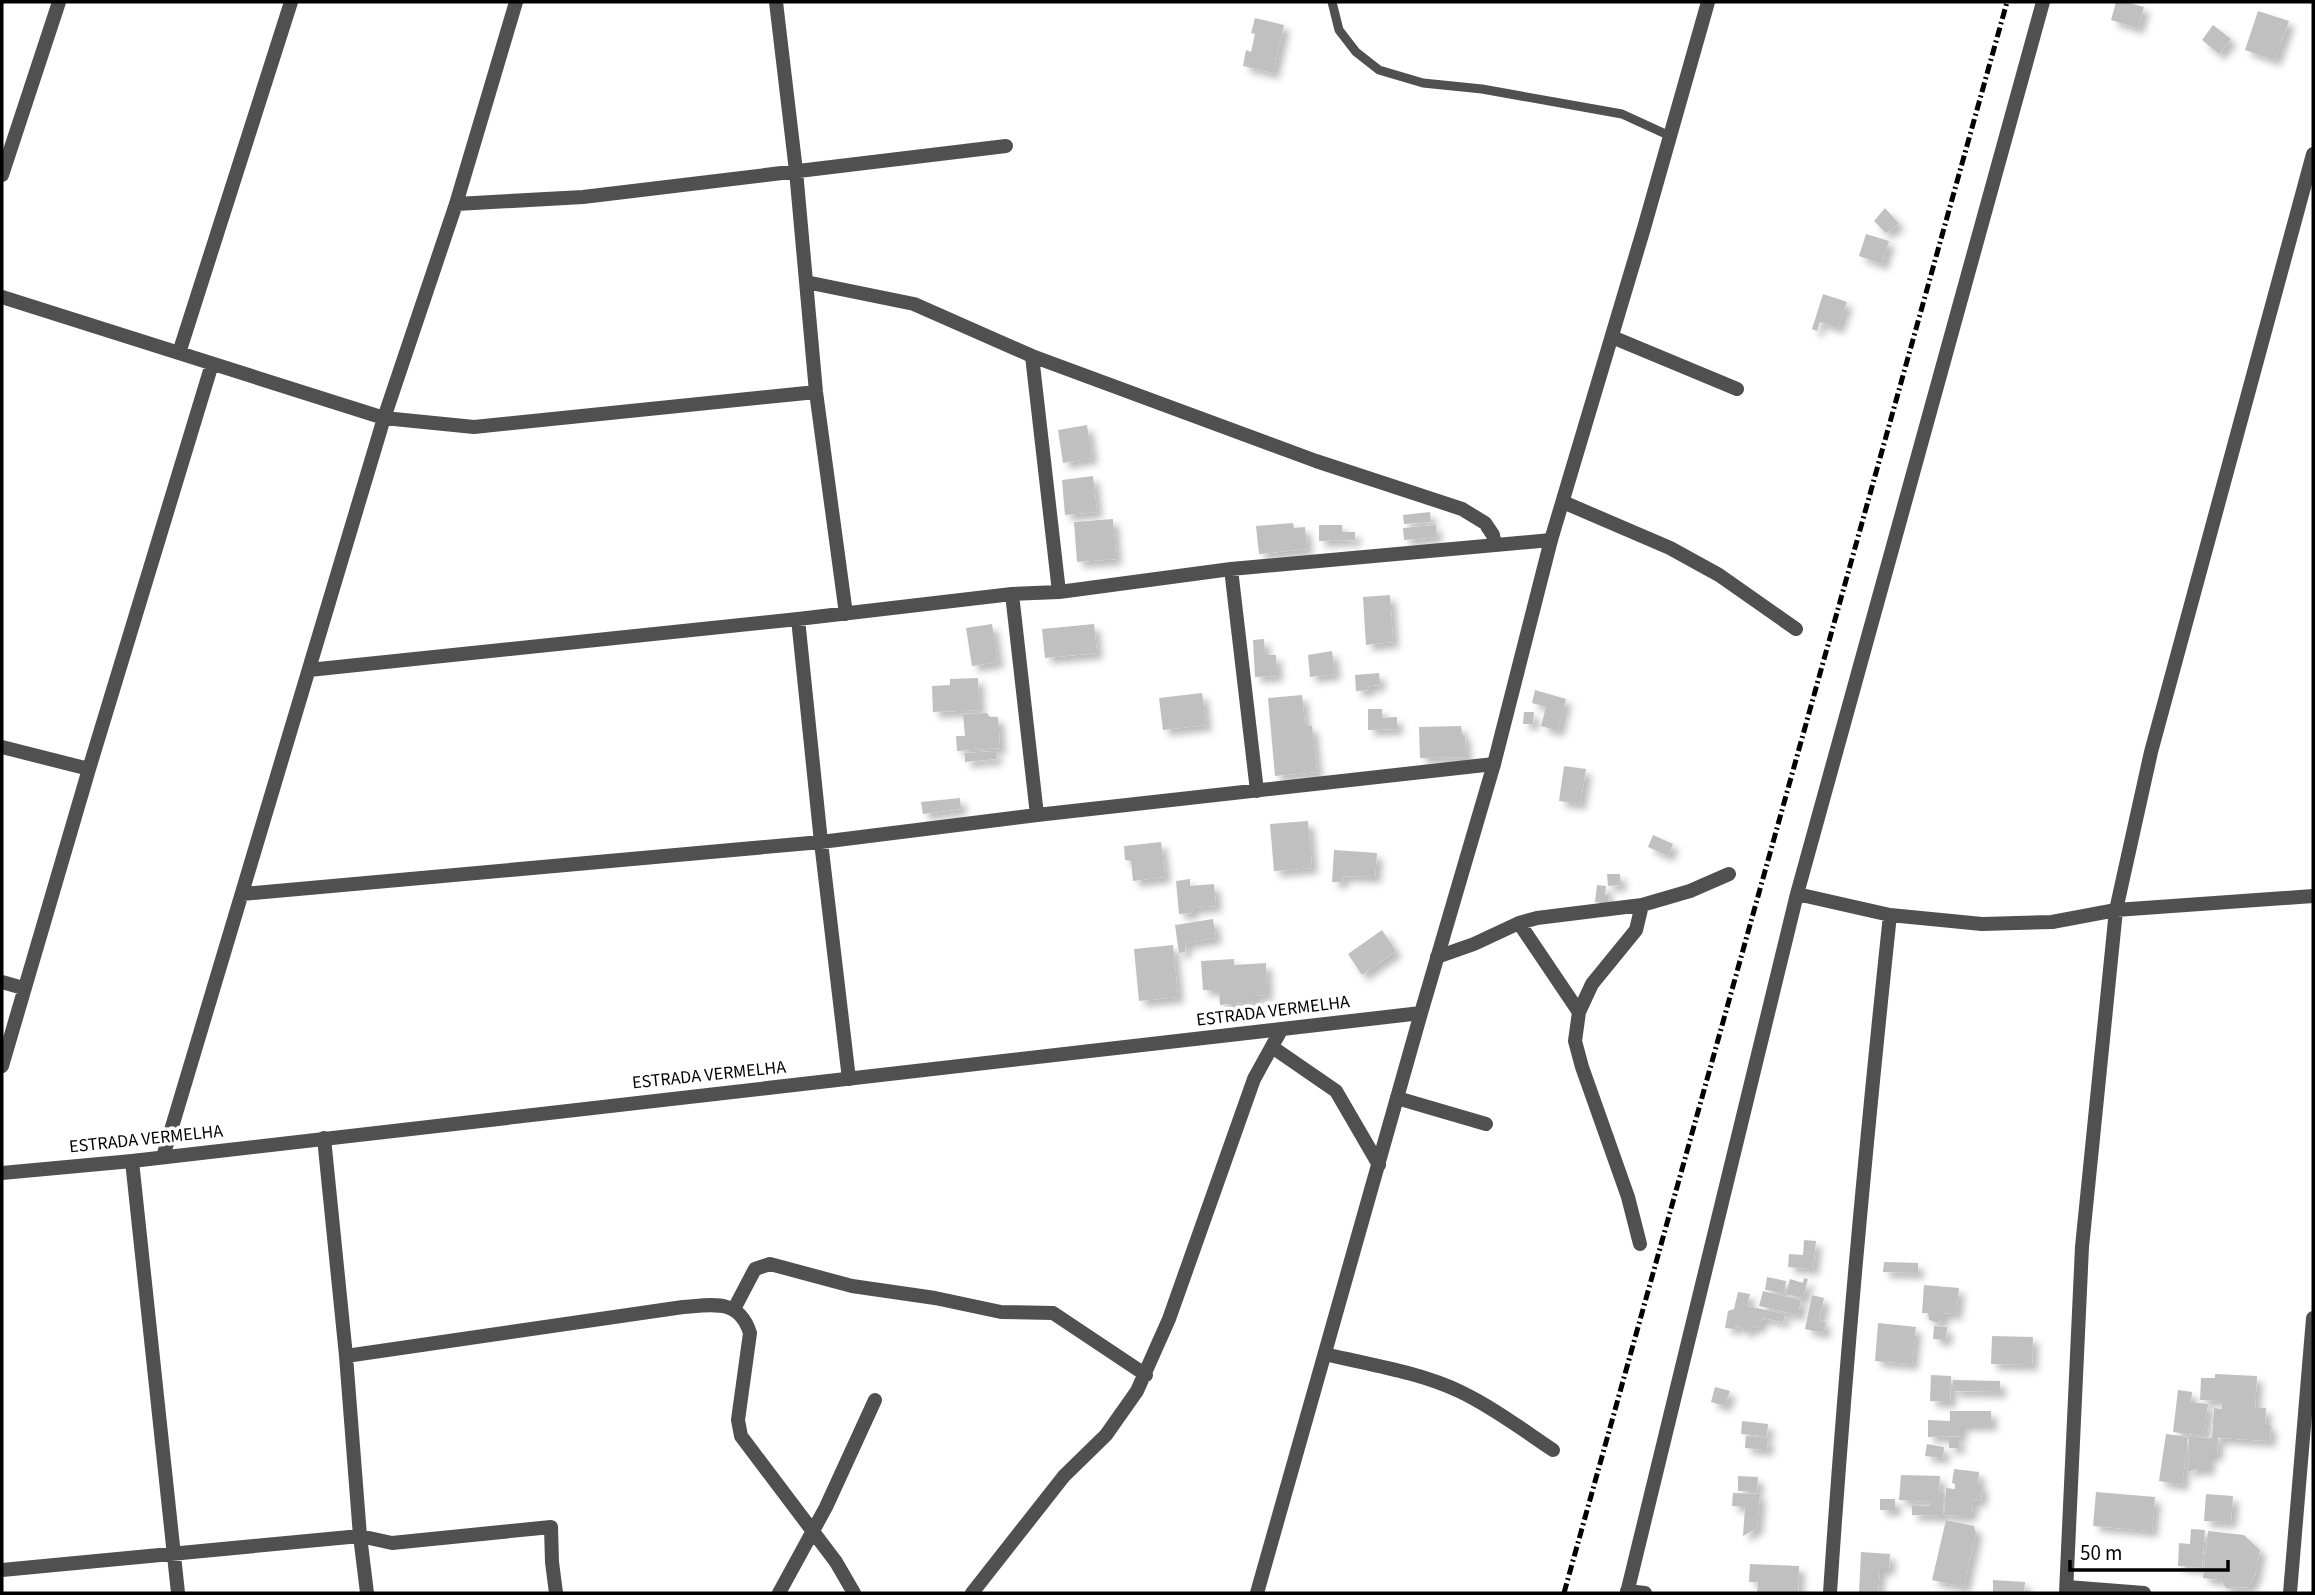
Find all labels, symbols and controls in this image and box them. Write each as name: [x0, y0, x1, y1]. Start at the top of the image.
street label: ESTRADA VERMELHA: [1195, 989, 1351, 1033]
street label: ESTRADA VERMELHA: [631, 1054, 787, 1096]
street label: ESTRADA VERMELHA: [68, 1118, 224, 1160]
scale bar: [2070, 1528, 2228, 1572]
text: 50 m: [2080, 1538, 2122, 1568]

